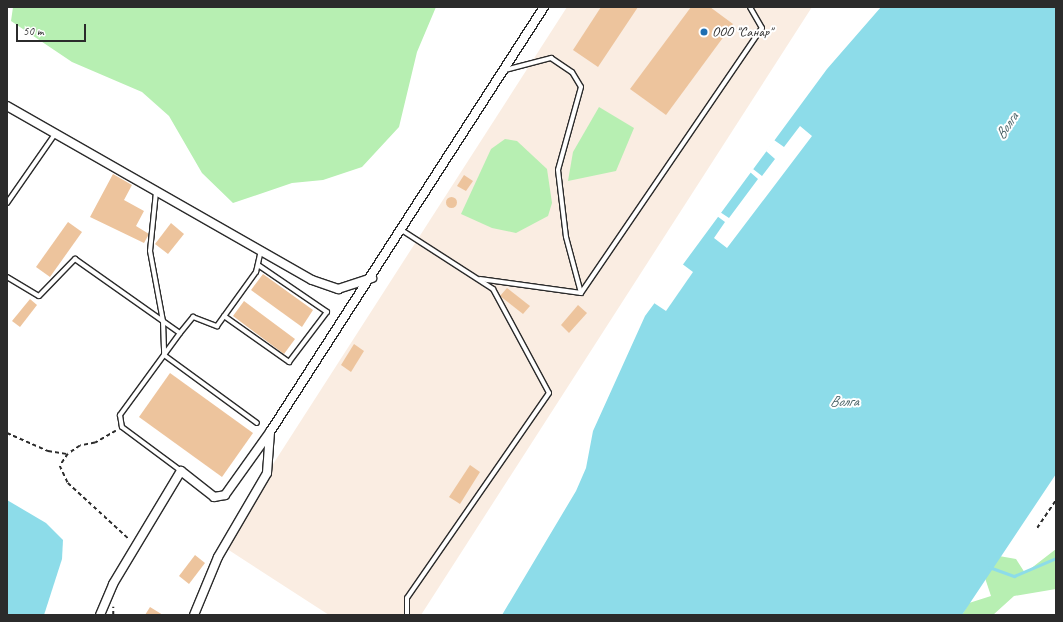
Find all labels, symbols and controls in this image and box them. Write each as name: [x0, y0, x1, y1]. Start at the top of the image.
scale bar: [18, 16, 88, 42]
text: 50 m: [23, 23, 43, 39]
place label: ООО "Санар": [712, 24, 772, 40]
marker: ООО "Санар": [699, 27, 709, 37]
water label: Волга: [992, 109, 1022, 143]
water label: Волга: [830, 393, 858, 411]

